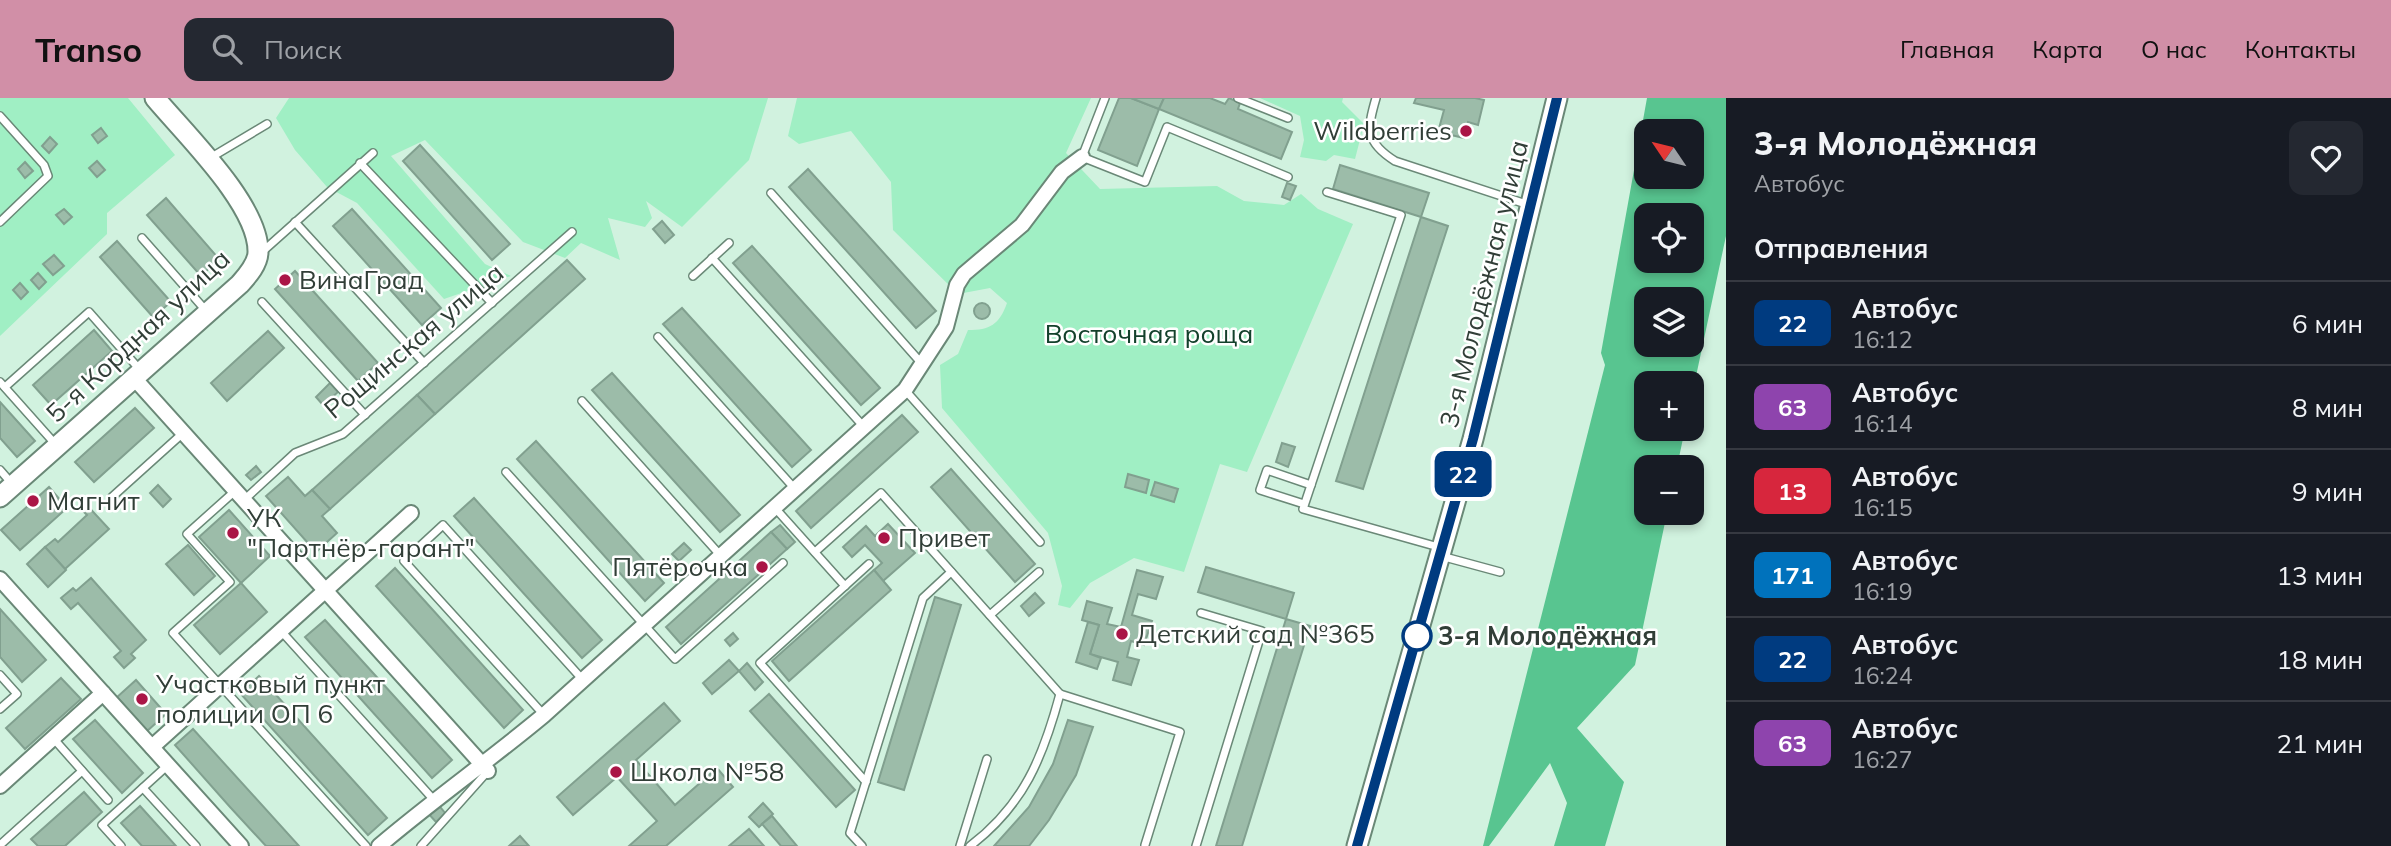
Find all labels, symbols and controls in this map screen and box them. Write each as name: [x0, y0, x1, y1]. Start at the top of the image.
search box: [184, 18, 674, 81]
text: Transo: [35, 29, 142, 70]
icon: search: [208, 30, 246, 68]
text: Поиск: [264, 33, 342, 66]
text: Главная: [1900, 34, 1994, 64]
text: Карта: [2032, 34, 2103, 64]
text: О нас: [2141, 34, 2207, 64]
text: Контакты: [2245, 34, 2356, 64]
place label: Wildberries: [1313, 114, 1452, 147]
north arrow: [1634, 119, 1704, 189]
map controls: [1634, 119, 1704, 525]
button: heart: [2289, 121, 2363, 195]
text: 3-я Молодёжная: [1754, 122, 2037, 163]
marker: Wildberries: [1458, 123, 1474, 139]
street label: 3-я Молодёжная улица: [1432, 137, 1535, 431]
text: Автобус: [1754, 169, 1845, 198]
button: locate: [1634, 203, 1704, 273]
text: Отправления: [1754, 232, 1928, 265]
street label: 5-я Кордная улица: [39, 242, 237, 429]
street label: Рощинская улица: [317, 256, 510, 425]
place label: ВинаГрад: [299, 263, 424, 296]
marker: ВинаГрад: [277, 272, 293, 288]
button: layers: [1634, 287, 1704, 357]
text: Автобус: [1852, 292, 1958, 325]
text: 6 мин: [2292, 307, 2363, 340]
text: 22: [1778, 308, 1807, 338]
park label: Восточная роща: [1045, 317, 1253, 350]
text: 16:12: [1852, 325, 1912, 354]
button: +: [1634, 371, 1704, 441]
text: Автобус: [1852, 376, 1958, 409]
text: 8 мин: [2292, 391, 2363, 424]
text: 63: [1778, 392, 1807, 422]
text: 16:14: [1852, 409, 1912, 438]
line badge: 22: [1432, 451, 1494, 497]
button: −: [1634, 455, 1704, 525]
text: 22: [1449, 459, 1477, 489]
text: Автобус: [1852, 460, 1958, 493]
text: 9 мин: [2292, 475, 2363, 508]
text: 13: [1778, 476, 1807, 506]
place label: Магнит: [47, 484, 140, 517]
marker: Магнит: [25, 493, 41, 509]
text: 16:15: [1852, 493, 1912, 522]
place label: УК "Партнёр-гарант": [246, 501, 475, 564]
place label: Привет: [898, 521, 990, 554]
marker: УК "Партнёр-гарант": [225, 525, 241, 541]
marker: Привет: [876, 530, 892, 546]
text: Автобус: [1852, 544, 1958, 577]
place label: Пятёрочка: [612, 550, 748, 583]
marker: Пятёрочка: [754, 559, 770, 575]
text: 13 мин: [2276, 559, 2363, 592]
text: 171: [1771, 560, 1814, 590]
text: 16:19: [1852, 577, 1912, 606]
place label: Детский сад №365: [1136, 617, 1375, 650]
place label: 3-я Молодёжная: [1438, 619, 1657, 652]
marker: 3-я Молодёжная: [1402, 621, 1432, 651]
marker: Детский сад №365: [1114, 626, 1130, 642]
text: Автобус: [1852, 628, 1958, 661]
text: 18 мин: [2276, 643, 2363, 676]
text: 22: [1778, 644, 1807, 674]
text: 16:24: [1852, 661, 1912, 690]
place label: Участковый пункт полиции ОП 6: [155, 667, 385, 730]
marker: Участковый пункт полиции ОП 6: [134, 691, 150, 707]
text: Автобус: [1852, 712, 1958, 745]
text: 21 мин: [2276, 727, 2363, 760]
text: 63: [1778, 728, 1807, 758]
text: 16:27: [1852, 745, 1912, 774]
place label: Школа №58: [630, 755, 784, 788]
marker: Школа №58: [608, 764, 624, 780]

